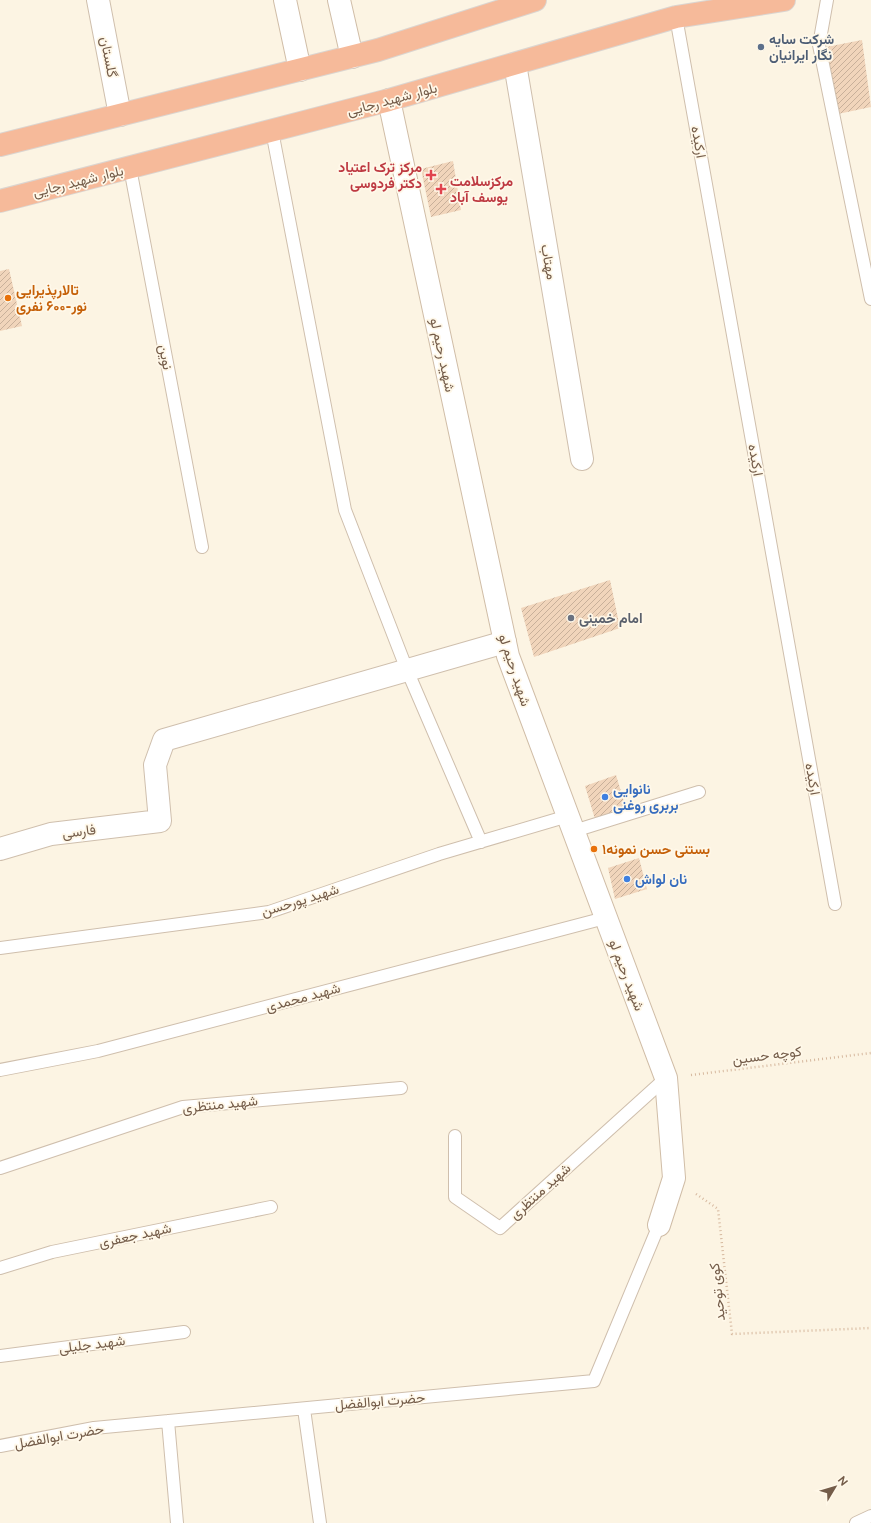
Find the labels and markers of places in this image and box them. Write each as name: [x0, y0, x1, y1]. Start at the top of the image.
place label: شرکت سایه نگار ایرانیان: [769, 31, 834, 64]
marker: شرکت سایه نگار ایرانیان: [756, 42, 766, 52]
place label: مرکز ترک اعتیاد دکتر فردوسی: [338, 159, 422, 192]
marker: مرکز ترک اعتیاد دکتر فردوسی: [425, 169, 437, 181]
place label: مرکزسلامت یوسف آباد: [450, 173, 514, 206]
marker: مرکزسلامت یوسف آباد: [435, 183, 447, 195]
place label: تالارپذیرایی نور-۶۰۰ نفری: [16, 282, 87, 315]
marker: تالارپذیرایی نور-۶۰۰ نفری: [3, 293, 13, 303]
place label: امام خمینی: [579, 610, 643, 627]
marker: امام خمینی: [566, 613, 576, 623]
place label: نانوایی بربری روغنی: [613, 781, 679, 814]
marker: نانوایی بربری روغنی: [600, 792, 610, 802]
place label: بستنی حسن نمونه۱: [602, 841, 710, 858]
marker: بستنی حسن نمونه۱: [589, 844, 599, 854]
place label: نان لواش: [635, 871, 687, 888]
marker: نان لواش: [622, 874, 632, 884]

